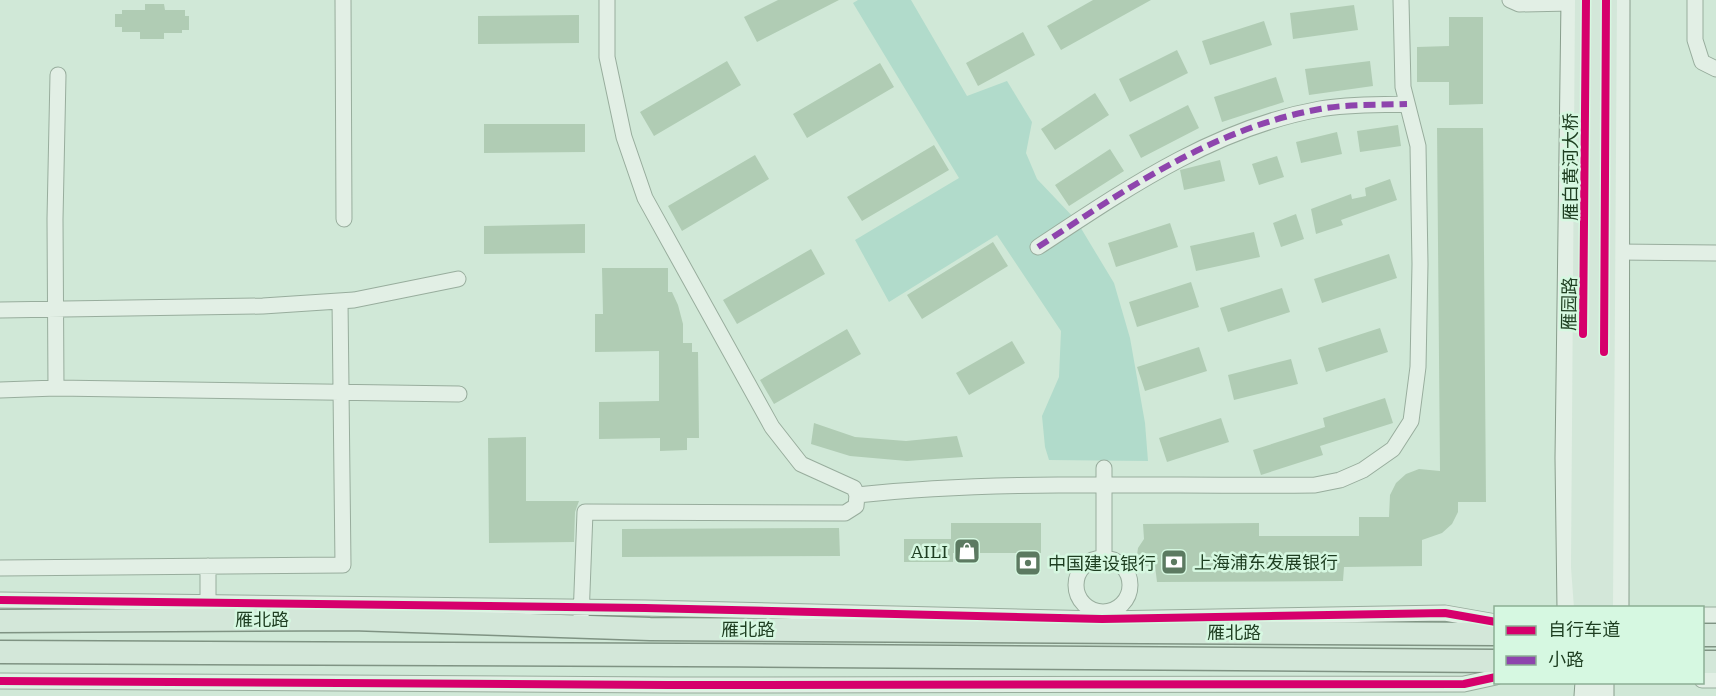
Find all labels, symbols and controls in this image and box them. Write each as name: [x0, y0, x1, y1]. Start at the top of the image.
street label: 雁白黄河大桥: [1560, 113, 1581, 221]
street label: 雁园路: [1558, 277, 1580, 331]
shop icon: AILI: [952, 536, 982, 566]
place label: AILI: [911, 541, 948, 562]
bank icon: 上海浦东发展银行: [1159, 547, 1189, 577]
bank icon: 中国建设银行: [1013, 548, 1043, 578]
place label: 上海浦东发展银行: [1194, 552, 1338, 573]
place label: 中国建设银行: [1048, 553, 1156, 574]
legend: [1494, 606, 1704, 684]
street label: 雁北路: [235, 609, 289, 630]
street label: 雁北路: [721, 619, 775, 640]
text: 自行车道: [1548, 619, 1620, 640]
street label: 雁北路: [1207, 622, 1261, 643]
text: 小路: [1548, 649, 1584, 670]

